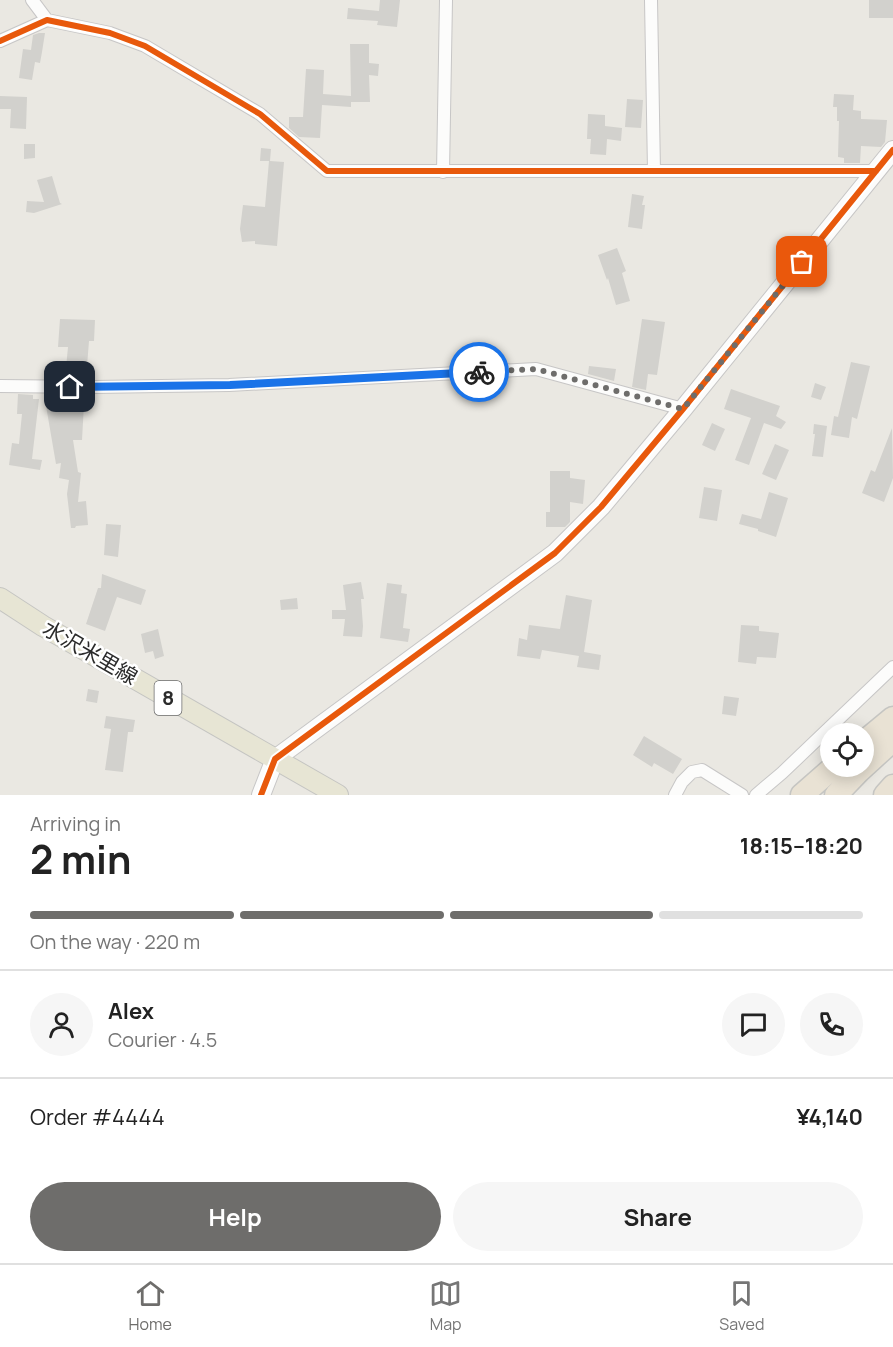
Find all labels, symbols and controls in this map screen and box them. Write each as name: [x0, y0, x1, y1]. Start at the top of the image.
pin: [776, 236, 827, 287]
icon: bag: [785, 245, 818, 278]
courier: [449, 342, 509, 402]
icon: bike: [463, 356, 496, 389]
pin: [44, 361, 95, 412]
icon: home: [53, 370, 86, 403]
street label: 水沢米里線: [38, 614, 143, 691]
road number: 8: [154, 681, 182, 715]
map controls: [820, 723, 874, 777]
button: locate: [820, 723, 874, 777]
text: Arriving in: [30, 810, 121, 837]
text: 18:15–18:20: [740, 831, 863, 861]
text: 2 min: [30, 832, 131, 886]
text: On the way · 220 m: [30, 928, 200, 955]
button: person: [30, 993, 93, 1056]
button: chat: [722, 993, 785, 1056]
button: phone: [800, 993, 863, 1056]
text: Alex: [108, 996, 154, 1026]
text: Courier · 4.5: [108, 1026, 217, 1053]
text: Order #4444: [30, 1102, 165, 1132]
text: ¥4,140: [797, 1102, 863, 1132]
button: Help: [30, 1182, 441, 1251]
button: Share: [453, 1182, 863, 1251]
tab: Home: [129, 1277, 172, 1335]
tab: Map: [429, 1277, 462, 1335]
tab: Saved: [719, 1277, 764, 1335]

